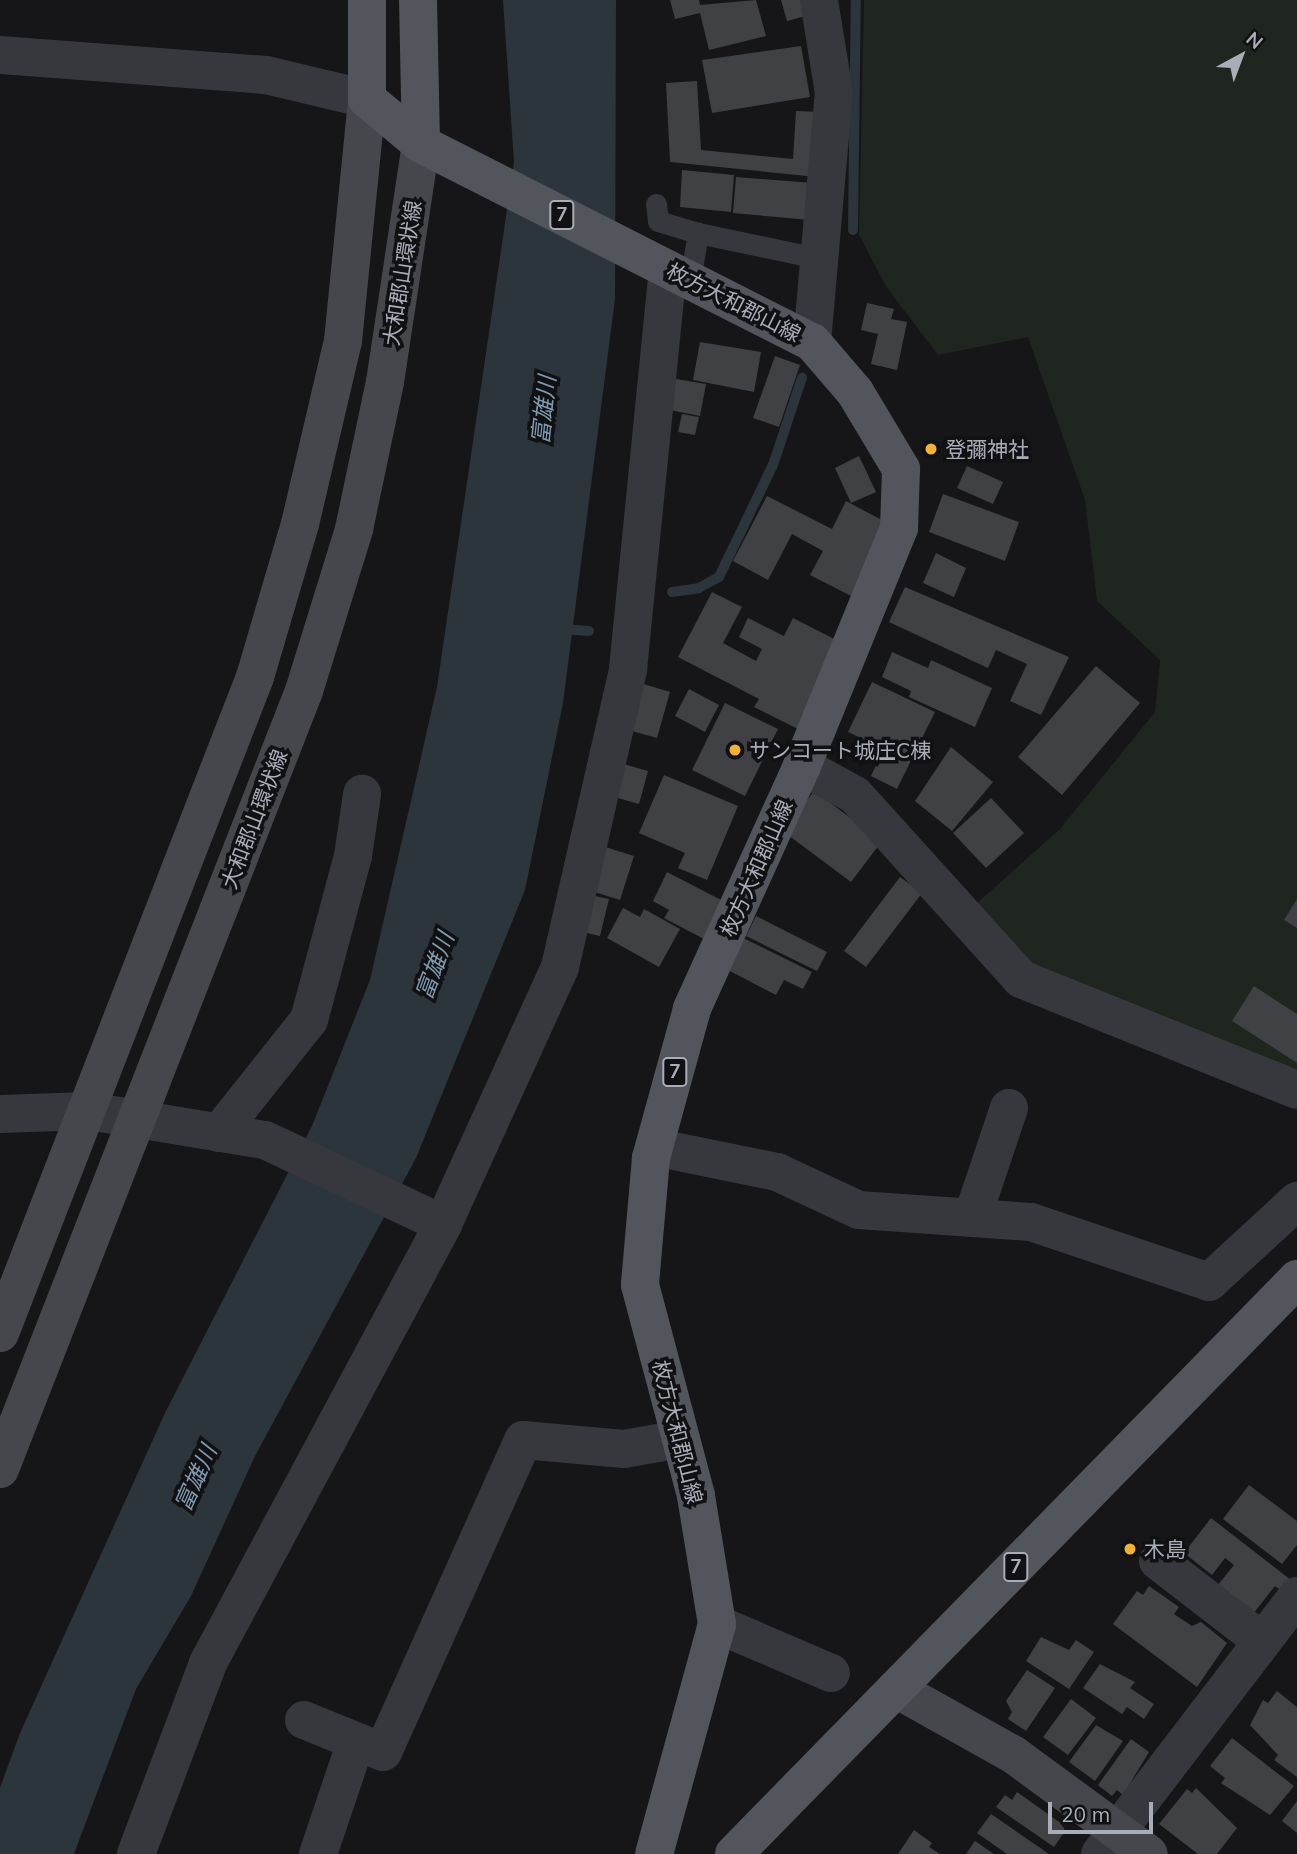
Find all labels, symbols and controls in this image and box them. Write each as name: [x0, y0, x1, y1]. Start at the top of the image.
north arrow: [1206, 21, 1276, 91]
text: N: [1241, 26, 1268, 54]
street label: 大和郡山環状線: [378, 198, 426, 348]
road number: 7: [548, 200, 576, 230]
street label: 枚方大和郡山線: [663, 257, 805, 347]
water label: 富雄川: [527, 374, 561, 446]
place label: 登彌神社: [945, 436, 1029, 462]
marker: 登彌神社: [923, 441, 939, 457]
place label: サンコート城庄C棟: [749, 737, 931, 763]
marker: サンコート城庄C棟: [727, 742, 743, 758]
street label: 大和郡山環状線: [216, 746, 292, 892]
street label: 枚方大和郡山線: [715, 796, 797, 940]
water label: 富雄川: [410, 929, 460, 1003]
road number: 7: [661, 1056, 689, 1088]
street label: 枚方大和郡山線: [648, 1358, 708, 1506]
water label: 富雄川: [169, 1441, 223, 1515]
place label: 木島: [1144, 1536, 1186, 1562]
marker: 木島: [1122, 1541, 1138, 1557]
road number: 7: [1002, 1552, 1030, 1582]
scale bar: [1052, 1787, 1157, 1831]
text: 20 m: [1061, 1801, 1110, 1827]

